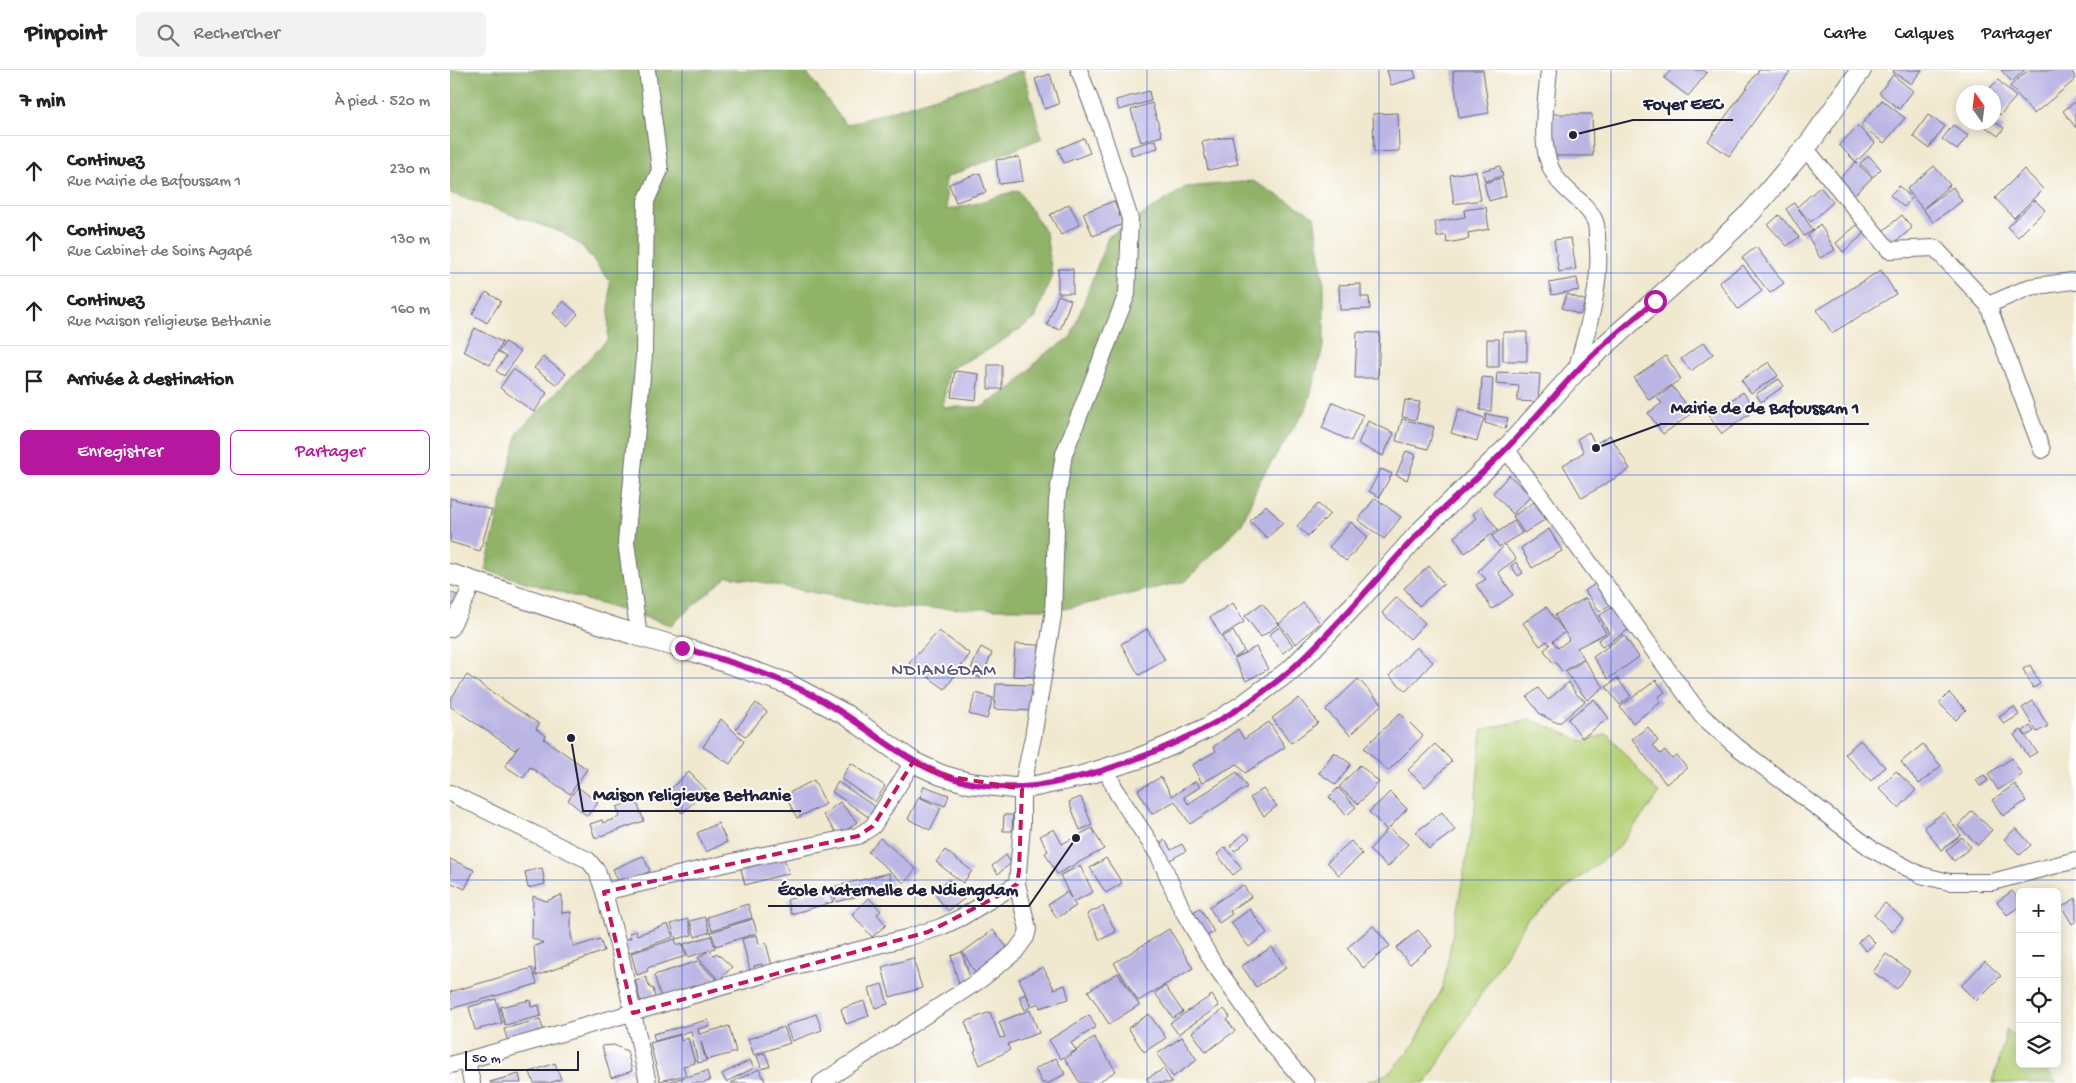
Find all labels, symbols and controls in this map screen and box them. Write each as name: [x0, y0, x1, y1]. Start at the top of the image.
search box: [136, 12, 486, 57]
text: Pinpoint: [25, 20, 106, 49]
icon: search: [154, 21, 182, 49]
text: Rechercher: [194, 23, 280, 46]
text: Carte: [1824, 24, 1867, 45]
text: Calques: [1895, 24, 1953, 45]
text: Partager: [1981, 24, 2051, 45]
north arrow: [1956, 85, 2001, 130]
callout: Foyer EEC: [1633, 87, 1733, 120]
text: 7 min: [20, 90, 65, 115]
text: À pied · 520 m: [335, 93, 430, 112]
text: Foyer EEC: [1642, 95, 1725, 116]
text: Continuez: [67, 150, 144, 173]
icon: ahead: [20, 157, 48, 185]
text: 230 m: [390, 161, 430, 180]
text: Rue Mairie de Bafoussam 1: [67, 173, 241, 192]
text: Continuez: [67, 220, 144, 243]
icon: ahead: [20, 227, 48, 255]
text: 130 m: [391, 231, 430, 250]
text: Rue Cabinet de Soins Agapé: [67, 243, 252, 262]
text: Continuez: [67, 290, 144, 313]
route start: [1644, 290, 1667, 313]
icon: ahead: [20, 297, 48, 325]
text: 160 m: [391, 301, 430, 320]
text: Rue Maison religieuse Bethanie: [67, 313, 271, 332]
icon: arrive: [20, 367, 48, 395]
text: Arrivée à destination: [67, 369, 233, 392]
callout: Mairie de de Bafoussam 1: [1661, 391, 1869, 424]
text: Mairie de de Bafoussam 1: [1671, 399, 1859, 420]
button: Enregistrer: [20, 430, 220, 475]
button: Partager: [230, 430, 430, 475]
route end: [671, 637, 694, 660]
district label: NDIANGDAM: [891, 661, 997, 682]
callout: Maison religieuse Bethanie: [583, 778, 801, 811]
text: Maison religieuse Bethanie: [593, 786, 792, 807]
callout: École Maternelle de Ndiengdam: [768, 873, 1029, 906]
text: École Maternelle de Ndiengdam: [778, 880, 1019, 902]
map controls: [2016, 888, 2061, 1068]
button: +: [2016, 888, 2061, 933]
button: −: [2016, 933, 2061, 978]
button: locate: [2016, 978, 2061, 1023]
button: layers: [2016, 1023, 2061, 1068]
scale bar: [465, 1048, 579, 1071]
text: 50 m: [472, 1051, 501, 1068]

